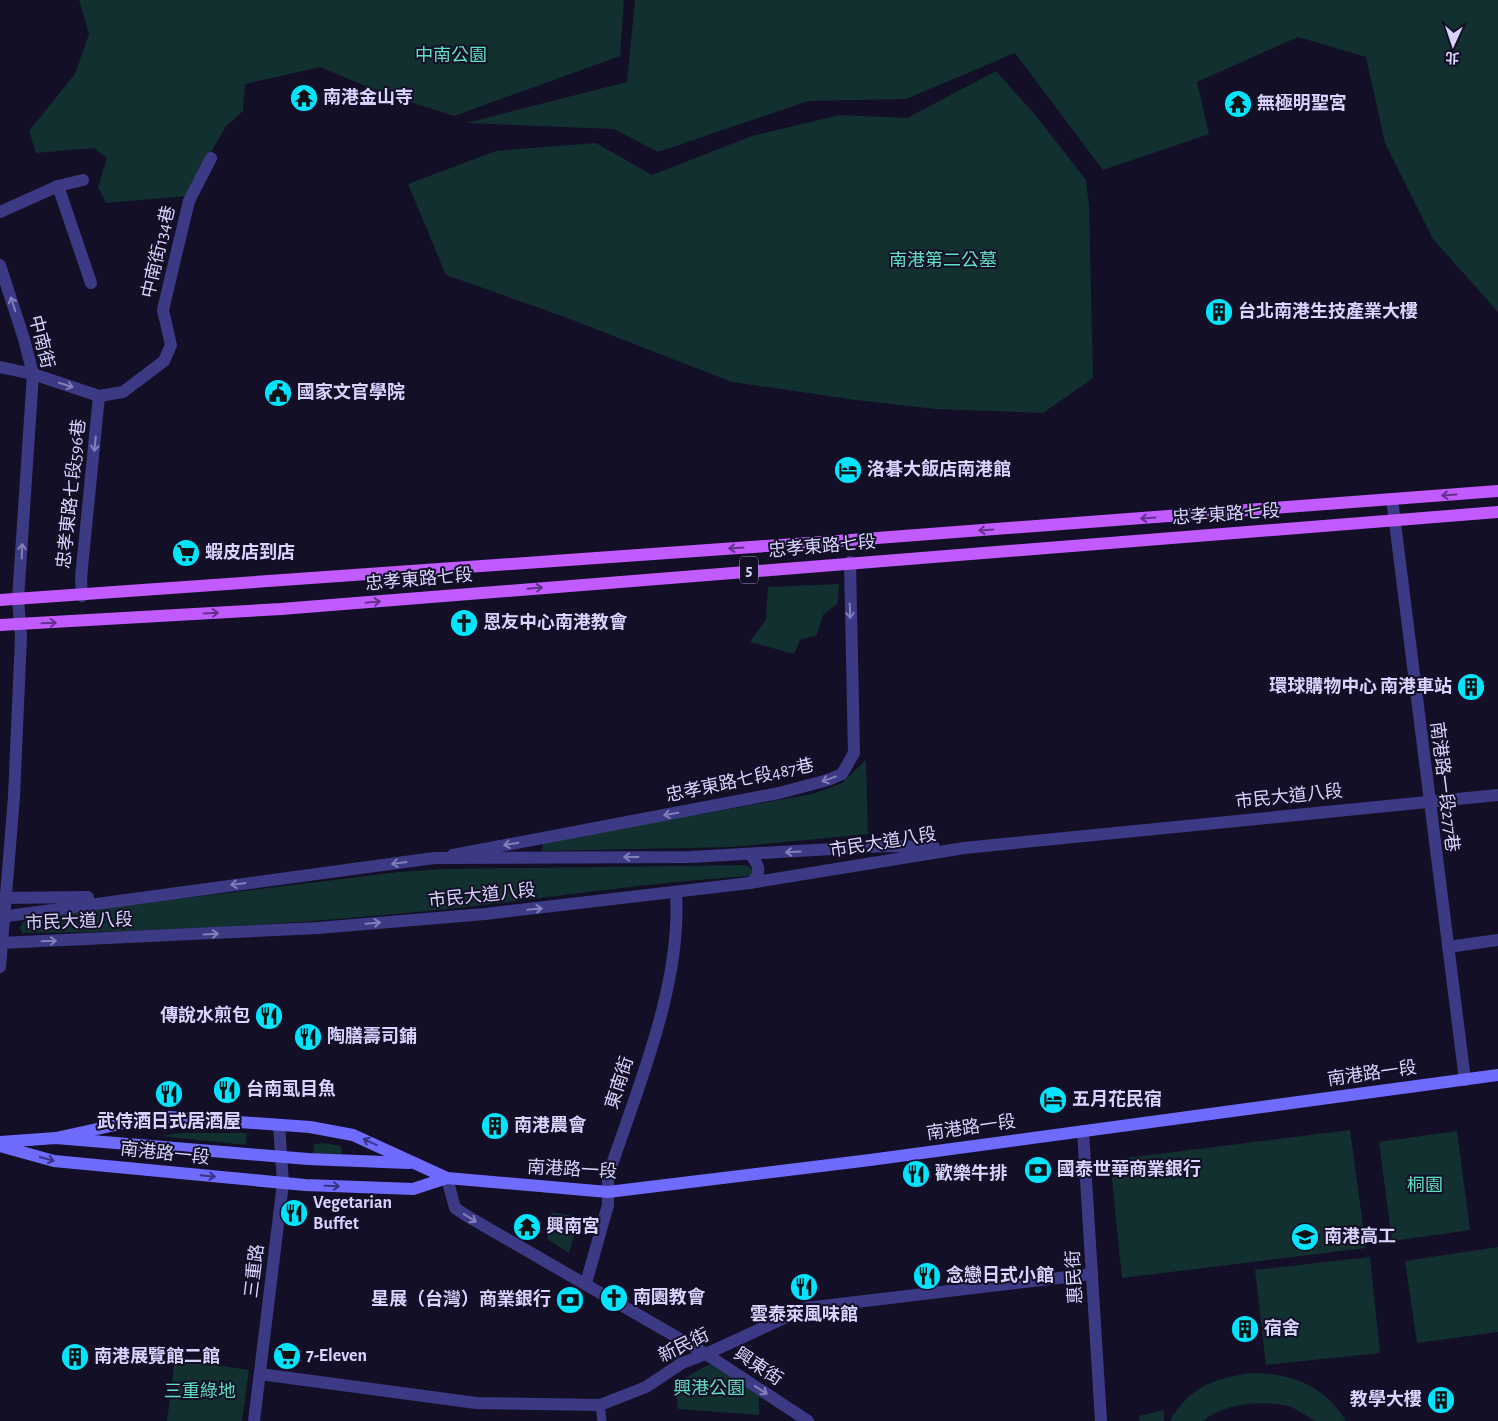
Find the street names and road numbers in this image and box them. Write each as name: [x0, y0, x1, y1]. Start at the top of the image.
street label: 中南街134巷: [138, 204, 178, 300]
street label: 中南街: [26, 313, 58, 370]
street label: 忠孝東路七段596巷: [53, 418, 89, 570]
street label: 忠孝東路七段: [1171, 500, 1280, 528]
street label: 忠孝東路七段: [767, 531, 877, 561]
road number: 5: [740, 556, 758, 584]
street label: 忠孝東路七段: [364, 564, 474, 594]
street label: 南港路一段277巷: [1427, 721, 1463, 853]
street label: 忠孝東路七段487巷: [664, 755, 816, 805]
street label: 市民大道八段: [1234, 780, 1344, 812]
street label: 市民大道八段: [828, 824, 938, 860]
street label: 市民大道八段: [427, 879, 537, 911]
street label: 市民大道八段: [25, 909, 133, 933]
street label: 東南街: [601, 1054, 637, 1111]
street label: 南港路一段: [1326, 1057, 1418, 1089]
street label: 南港路一段: [925, 1111, 1017, 1143]
street label: 南港路一段: [119, 1138, 211, 1168]
street label: 南港路一段: [527, 1157, 618, 1181]
street label: 三重路: [241, 1243, 267, 1299]
street label: 惠民街: [1063, 1250, 1085, 1305]
street label: 新民街: [655, 1324, 712, 1366]
street label: 興東街: [730, 1343, 787, 1389]

